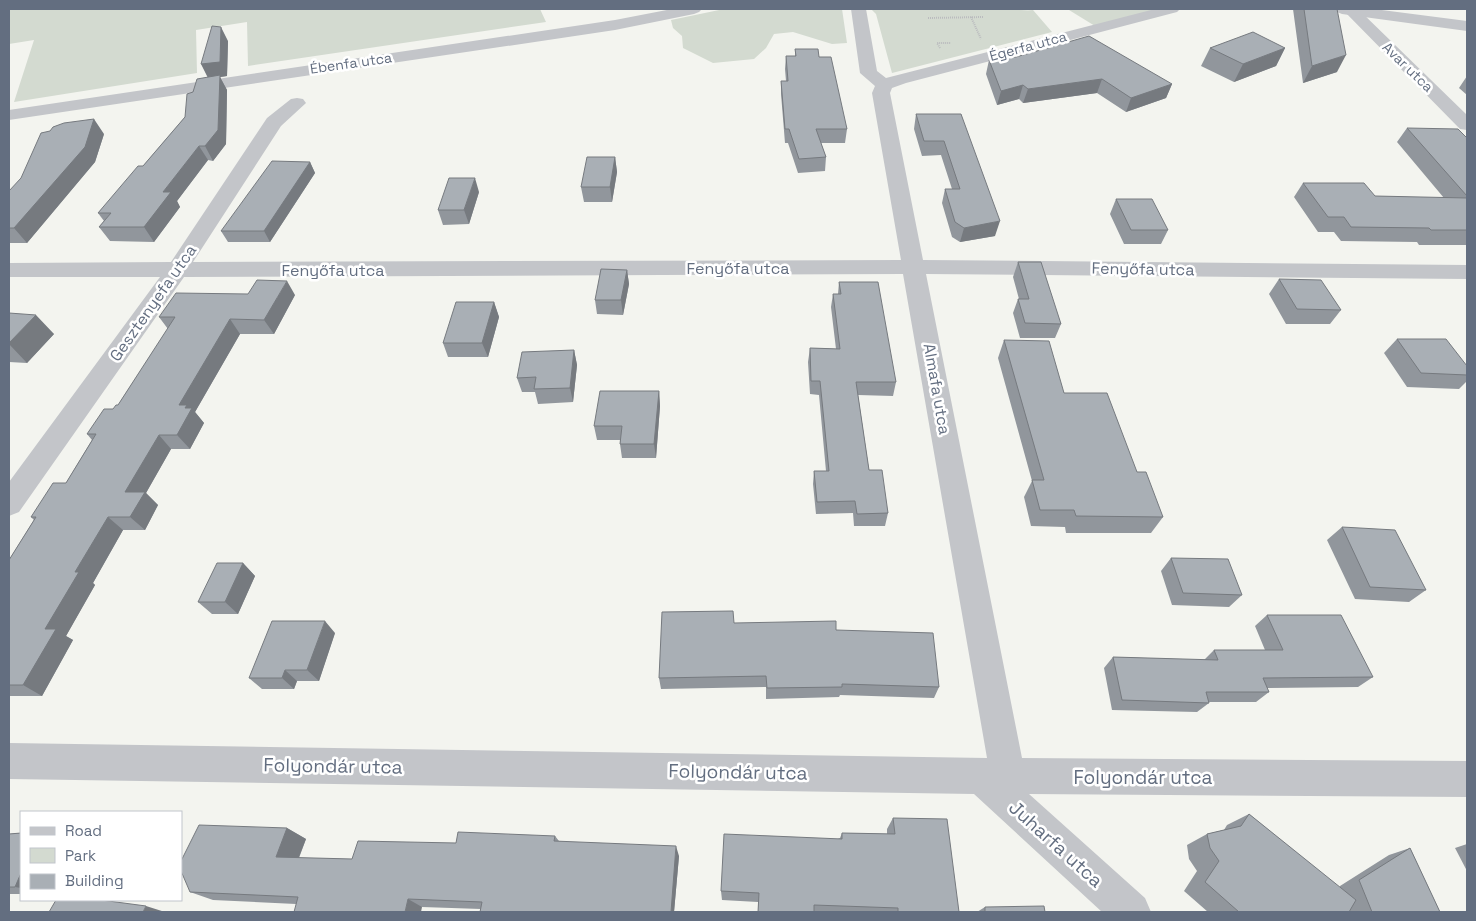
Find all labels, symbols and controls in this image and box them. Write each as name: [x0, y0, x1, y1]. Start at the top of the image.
street label: Égerfa utca: [987, 27, 1069, 65]
street label: Avar utca: [1379, 38, 1437, 96]
street label: Ébenfa utca: [309, 48, 393, 78]
street label: Gesztenyefa utca: [105, 241, 201, 365]
street label: Fenyőfa utca: [687, 258, 789, 279]
street label: Fenyőfa utca: [1091, 258, 1195, 280]
street label: Fenyőfa utca: [282, 260, 384, 281]
street label: Almafa utca: [919, 342, 955, 436]
street label: Folyondár utca: [263, 752, 403, 780]
street label: Folyondár utca: [668, 758, 808, 786]
street label: Folyondár utca: [1073, 765, 1213, 790]
street label: Juharfa utca: [1004, 795, 1108, 893]
legend: [20, 811, 182, 901]
text: Road: [65, 821, 102, 840]
text: Park: [65, 846, 96, 865]
text: Building: [65, 871, 124, 890]

